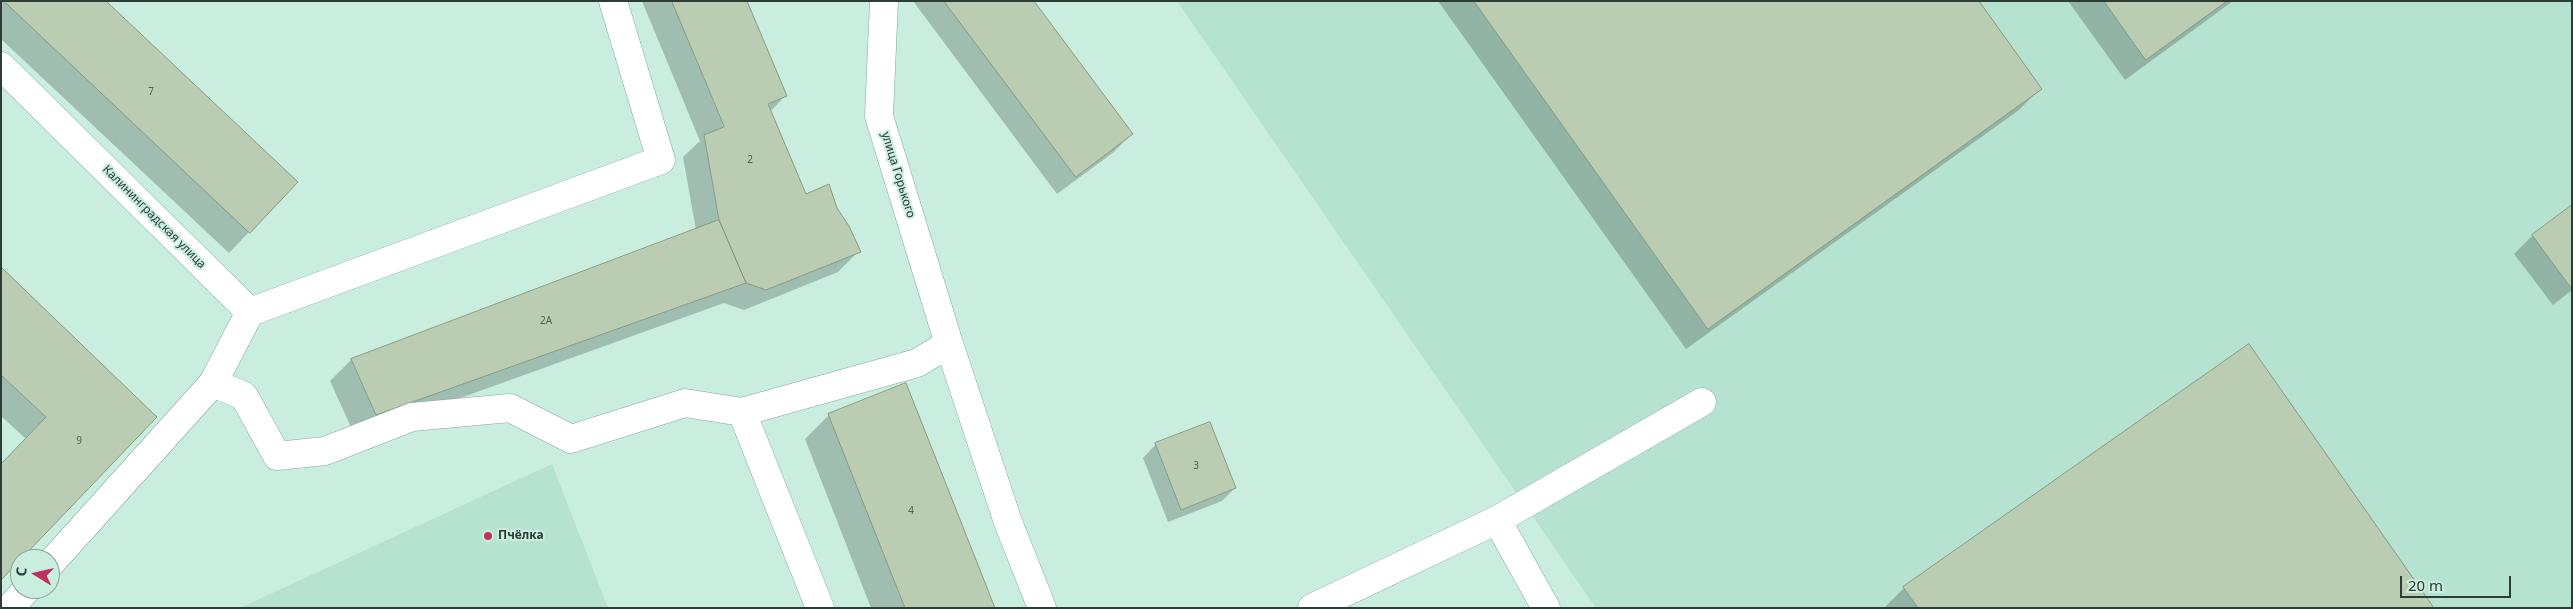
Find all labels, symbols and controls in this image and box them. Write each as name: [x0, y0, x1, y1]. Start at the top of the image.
house number: 7: [148, 86, 154, 98]
street label: улица Горького: [878, 130, 918, 220]
house number: 2: [747, 154, 753, 166]
street label: Калининградская улица: [99, 162, 209, 272]
house number: 2А: [540, 315, 552, 327]
house number: 9: [76, 435, 82, 447]
house number: 3: [1193, 460, 1199, 472]
house number: 4: [908, 505, 914, 517]
place label: Пчёлка: [498, 529, 544, 543]
marker: Пчёлка: [482, 530, 494, 542]
north arrow: [10, 549, 60, 599]
text: С: [11, 566, 31, 578]
scale bar: [2403, 566, 2514, 598]
text: 20 m: [2408, 575, 2443, 595]

